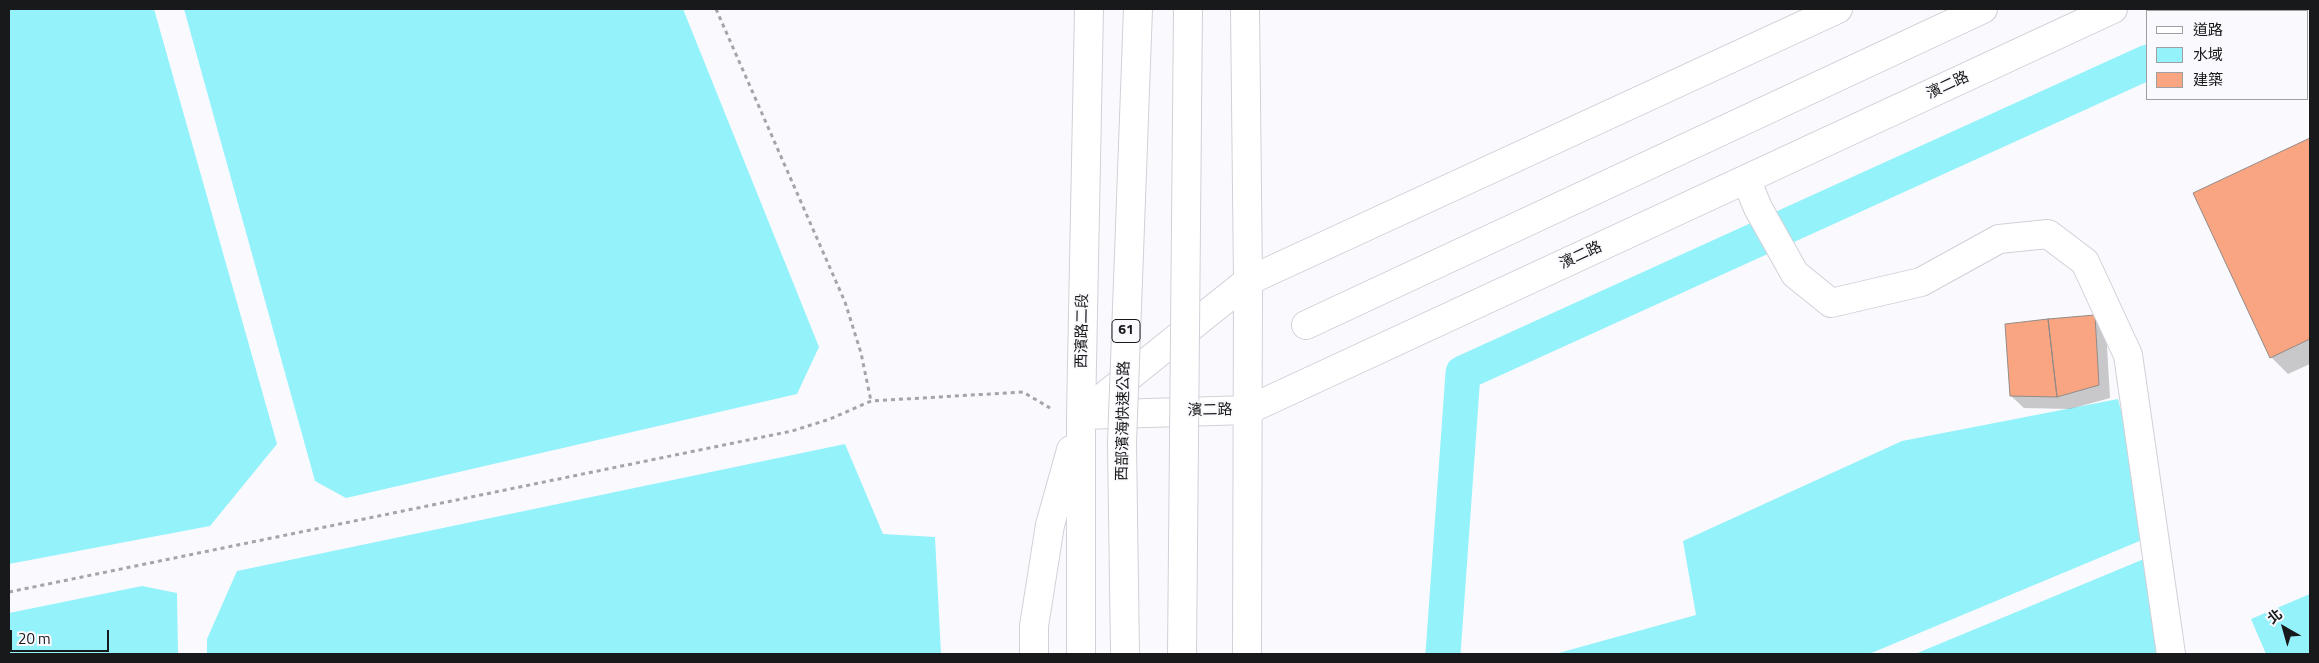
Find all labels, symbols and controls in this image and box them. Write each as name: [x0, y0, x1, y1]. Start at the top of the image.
legend: [2146, 10, 2309, 100]
text: 道路: [2193, 18, 2223, 41]
text: 水域: [2193, 43, 2223, 66]
street label: 濱二路: [1924, 68, 1972, 104]
text: 建築: [2193, 68, 2223, 91]
street label: 濱二路: [1557, 238, 1605, 274]
street label: 西濱路二段: [1073, 293, 1093, 369]
road number: 61: [1112, 320, 1140, 342]
street label: 西部濱海快速公路: [1114, 361, 1134, 481]
street label: 濱二路: [1187, 402, 1233, 420]
north arrow: [2259, 603, 2309, 653]
text: 北: [2262, 603, 2286, 628]
scale bar: [12, 620, 111, 652]
text: 20 m: [18, 627, 51, 650]

